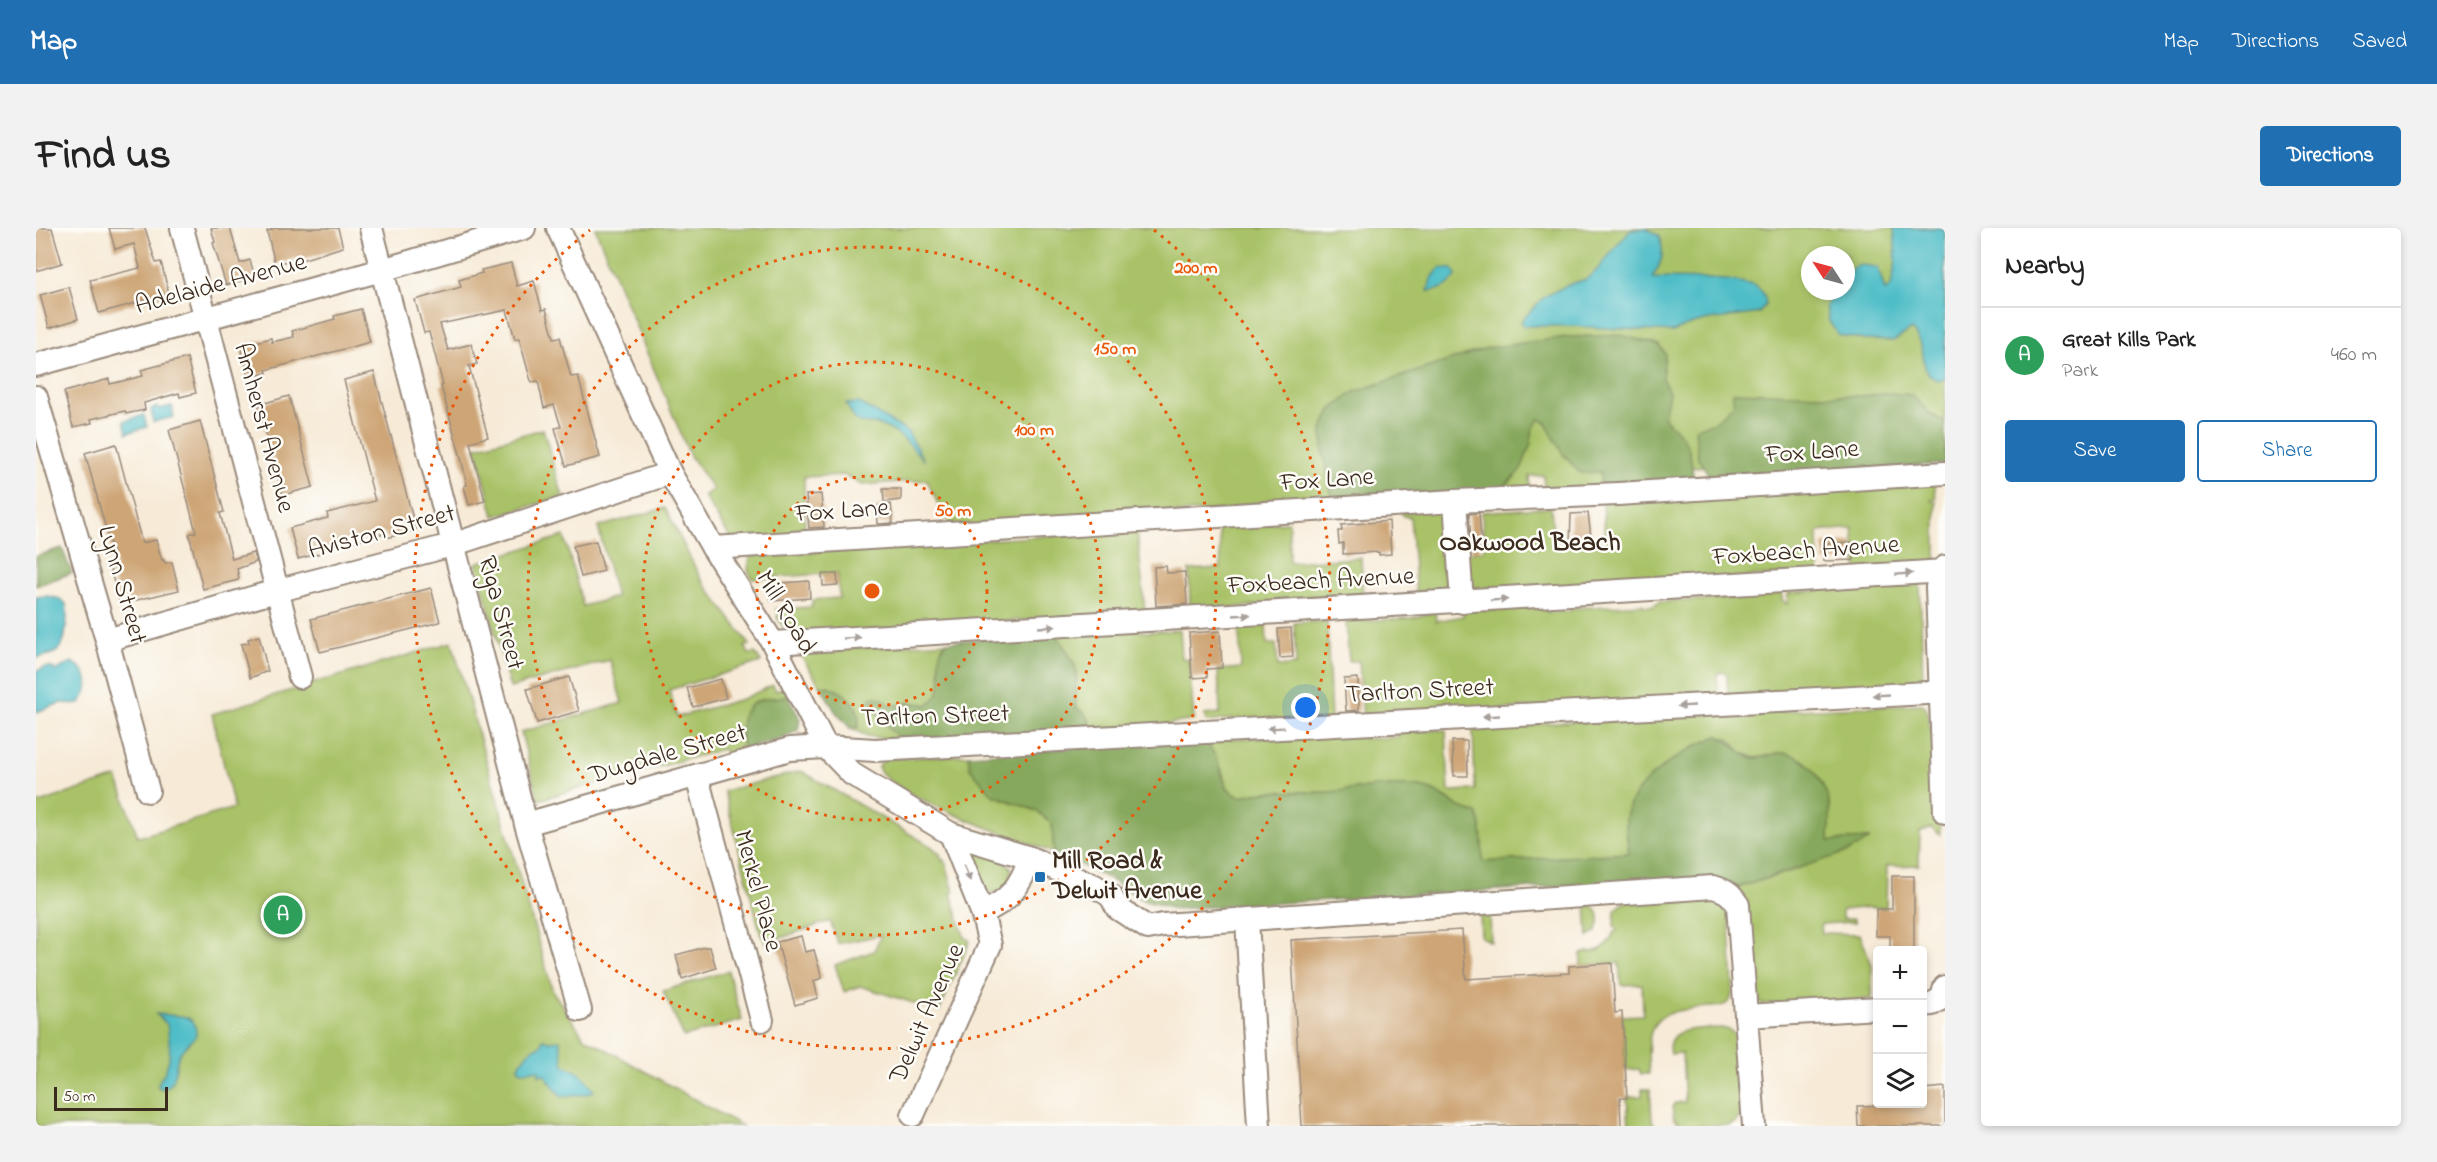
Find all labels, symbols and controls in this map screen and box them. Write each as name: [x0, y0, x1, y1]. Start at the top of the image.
text: Map: [30, 22, 77, 63]
text: Map: [2163, 27, 2199, 57]
text: Directions: [2232, 27, 2319, 57]
text: Saved: [2352, 27, 2407, 57]
text: Find us: [36, 126, 171, 187]
button: Directions: [2260, 126, 2401, 186]
street label: Adelaide Avenue: [131, 244, 311, 326]
north arrow: [1801, 246, 1855, 300]
text: Nearby: [2005, 248, 2084, 286]
text: 200 m: [1174, 256, 1218, 282]
text: Great Kills Park: [2062, 325, 2196, 357]
text: 150 m: [1094, 337, 1136, 363]
street label: Amherst Avenue: [222, 339, 304, 518]
text: A: [2018, 341, 2031, 370]
text: 460 m: [2331, 341, 2377, 370]
text: Park: [2062, 357, 2098, 386]
text: 100 m: [1014, 418, 1054, 444]
button: Save: [2005, 420, 2185, 482]
button: Share: [2197, 420, 2377, 482]
street label: Fox Lane: [1763, 431, 1861, 475]
street label: Fox Lane: [1278, 459, 1376, 503]
street label: Fox Lane: [793, 490, 891, 534]
street label: Aviston Street: [304, 495, 460, 571]
text: 50 m: [935, 499, 971, 525]
street label: Lynn Street: [86, 521, 156, 649]
district label: Oakwood Beach: [1439, 524, 1621, 563]
street label: Foxbeach Avenue: [1710, 526, 1901, 578]
street label: Riga Street: [467, 552, 534, 675]
street label: Foxbeach Avenue: [1226, 558, 1416, 606]
street label: Mill Road: [745, 564, 825, 663]
one-way arrow: [1894, 569, 1913, 579]
centre of rings: [862, 581, 882, 601]
one-way arrow: [1490, 595, 1509, 605]
one-way arrow: [1232, 611, 1251, 620]
one-way arrow: [1038, 622, 1057, 631]
one-way arrow: [843, 634, 862, 643]
street label: Tarlton Street: [1345, 669, 1495, 715]
one-way arrow: [1871, 691, 1890, 700]
your location: [1291, 693, 1320, 722]
street label: Tarlton Street: [860, 695, 1010, 739]
one-way arrow: [1676, 701, 1695, 711]
one-way arrow: [1482, 712, 1501, 721]
street label: Dugdale Street: [584, 714, 751, 796]
one-way arrow: [1266, 724, 1285, 733]
street label: Merkel Place: [723, 826, 792, 956]
place label: Mill Road & Delwit Avenue: [1051, 843, 1203, 911]
one-way arrow: [962, 864, 972, 882]
marker: Mill Road & Delwit Avenue: [1033, 870, 1047, 884]
pin: A: [264, 892, 302, 938]
street label: Delwit Avenue: [880, 938, 976, 1091]
map controls: [1873, 946, 1927, 1108]
button: +: [1873, 946, 1927, 1000]
button: −: [1873, 1000, 1927, 1054]
button: layers: [1873, 1054, 1927, 1108]
scale bar: [54, 1084, 168, 1112]
text: 50 m: [63, 1085, 95, 1109]

